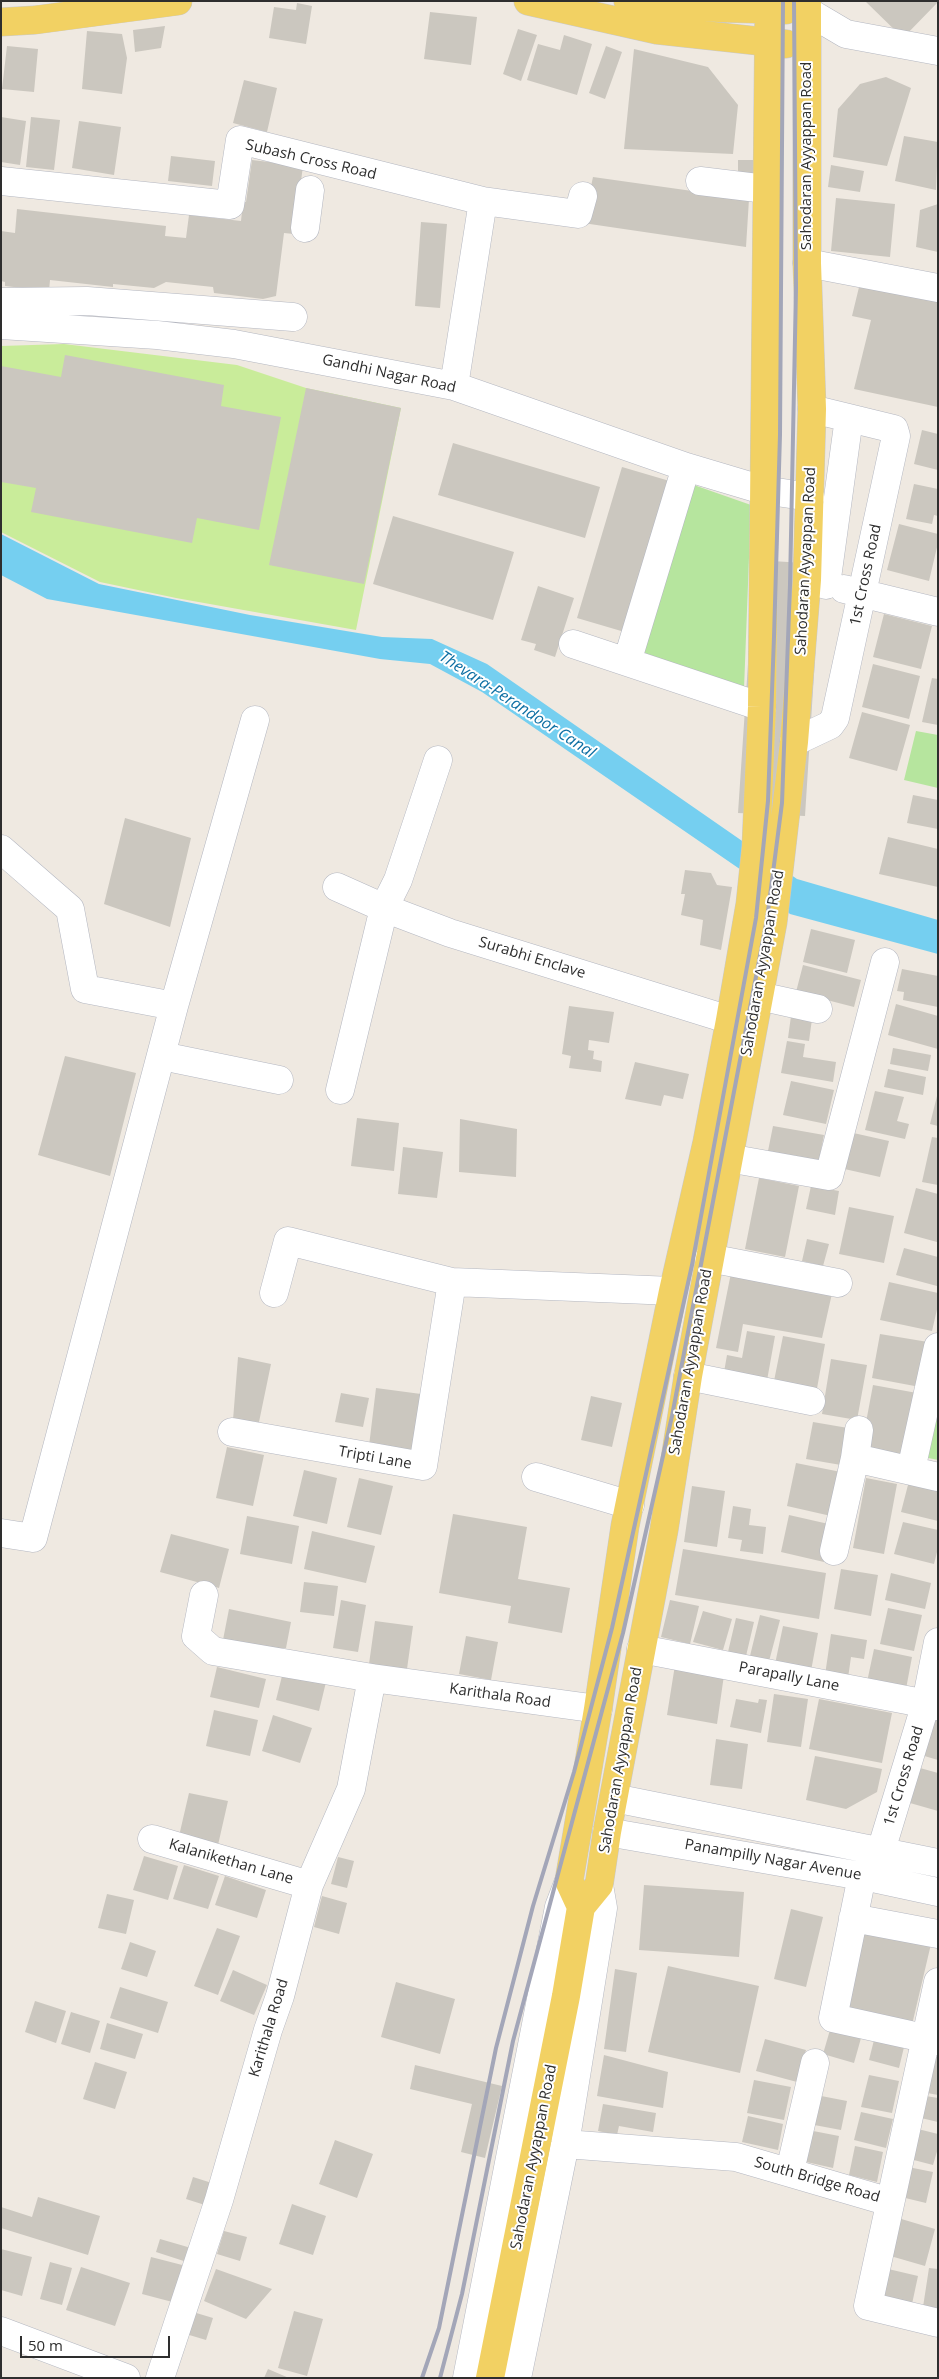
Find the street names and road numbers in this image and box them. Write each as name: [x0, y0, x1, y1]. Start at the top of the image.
street label: Sahodaran Ayyappan Road: [798, 62, 816, 250]
street label: Subash Cross Road: [244, 136, 378, 184]
street label: Gandhi Nagar Road: [320, 351, 458, 397]
street label: Sahodaran Ayyappan Road: [792, 467, 820, 655]
street label: 1st Cross Road: [846, 522, 886, 628]
street label: Sahodaran Ayyappan Road: [738, 869, 788, 1057]
street label: Surabhi Enclave: [476, 933, 588, 983]
street label: Sahodaran Ayyappan Road: [666, 1268, 716, 1456]
street label: Tripti Lane: [337, 1443, 413, 1473]
street label: Parapally Lane: [737, 1658, 841, 1696]
street label: Sahodaran Ayyappan Road: [596, 1666, 646, 1854]
street label: Karithala Road: [448, 1680, 552, 1712]
street label: 1st Cross Road: [880, 1724, 928, 1828]
street label: Kalanikethan Lane: [167, 1836, 295, 1888]
street label: Panampilly Nagar Avenue: [683, 1836, 863, 1884]
street label: Karithala Road: [245, 1977, 293, 2079]
street label: Sahodaran Ayyappan Road: [507, 2063, 561, 2251]
street label: South Bridge Road: [752, 2153, 882, 2207]

